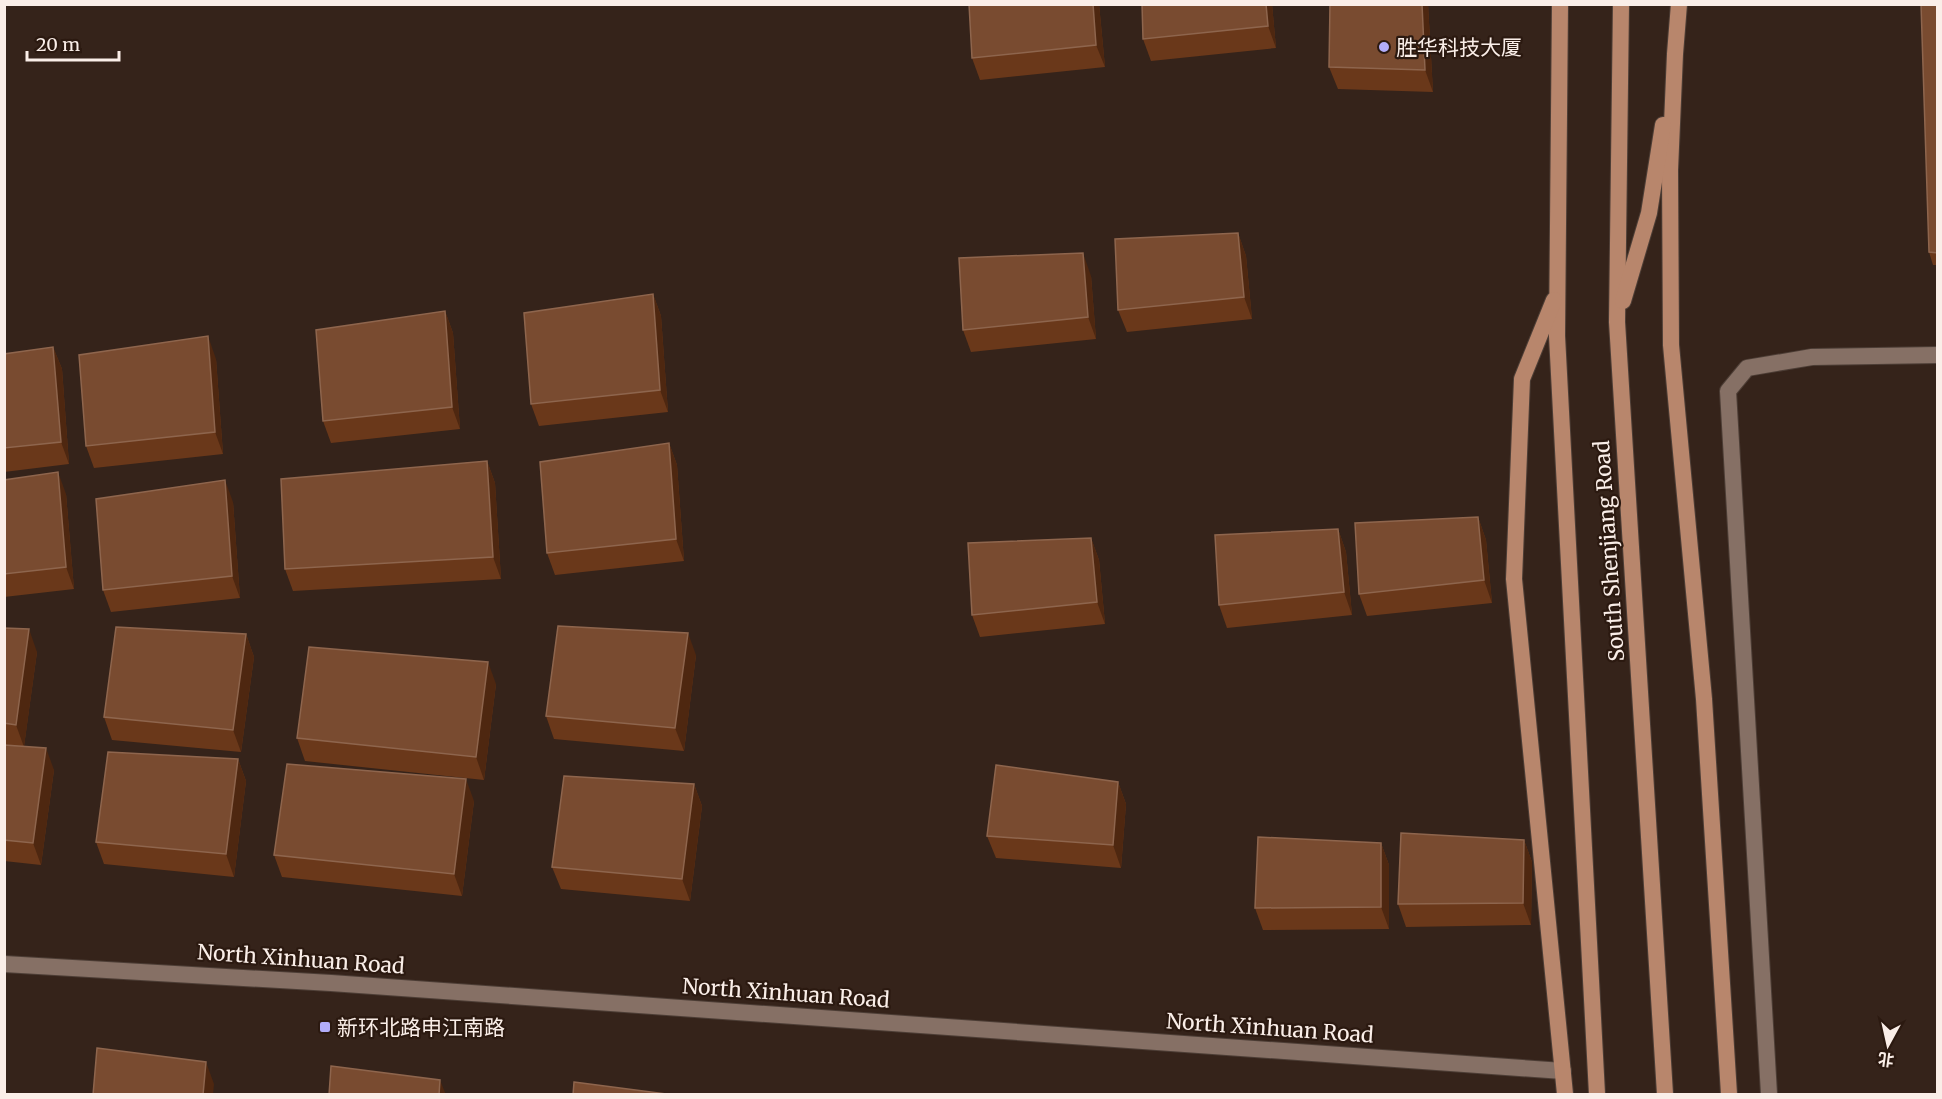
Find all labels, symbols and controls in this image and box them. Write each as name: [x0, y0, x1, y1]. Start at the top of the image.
scale bar: [27, 24, 118, 62]
text: 20 m: [36, 33, 80, 56]
place label: 胜华科技大厦: [1396, 34, 1522, 61]
marker: 胜华科技大厦: [1377, 40, 1391, 54]
street label: South Shenjiang Road: [1588, 439, 1630, 663]
street label: North Xinhuan Road: [196, 938, 406, 980]
street label: North Xinhuan Road: [681, 972, 891, 1014]
street label: North Xinhuan Road: [1165, 1007, 1375, 1049]
place label: 新环北路申江南路: [337, 1014, 505, 1041]
north arrow: [1858, 1015, 1918, 1075]
marker: 新环北路申江南路: [318, 1020, 332, 1034]
text: 北: [1877, 1049, 1895, 1071]

